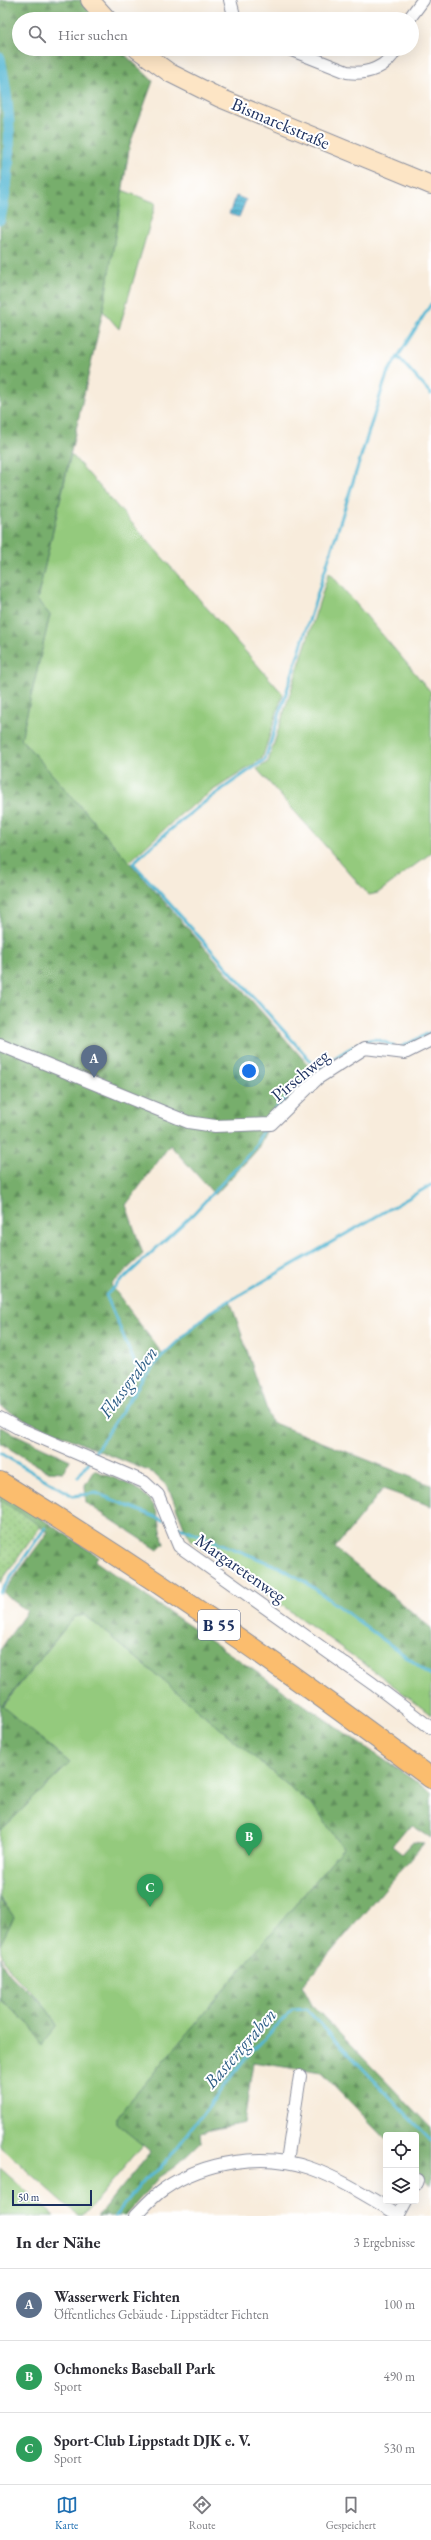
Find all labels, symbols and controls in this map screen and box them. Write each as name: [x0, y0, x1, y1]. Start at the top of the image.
search box: [12, 12, 419, 56]
icon: search: [26, 23, 48, 45]
text: Hier suchen: [58, 25, 128, 44]
street label: Bismarckstraße: [228, 92, 334, 154]
street label: Pirschweg: [266, 1044, 334, 1106]
pin: A: [81, 1045, 107, 1078]
your location: [239, 1061, 259, 1081]
water label: Flussgraben: [92, 1341, 163, 1424]
street label: Margaretenweg: [191, 1528, 291, 1608]
road number: B 55: [198, 1610, 240, 1640]
pin: B: [236, 1823, 262, 1856]
pin: C: [137, 1874, 163, 1907]
water label: Bastertgraben: [198, 2003, 282, 2094]
map controls: [383, 2132, 419, 2204]
button: locate: [383, 2132, 419, 2168]
button: layers: [383, 2168, 419, 2204]
scale bar: [12, 2188, 92, 2207]
text: 50 m: [18, 2190, 39, 2204]
text: In der Nähe: [16, 2231, 101, 2253]
text: 3 Ergebnisse: [354, 2234, 415, 2251]
text: Wasserwerk Fichten: [54, 2287, 180, 2306]
text: A: [24, 2296, 34, 2313]
text: 100 m: [384, 2296, 415, 2313]
text: Öffentliches Gebäude · Lippstädter Fichten: [54, 2306, 269, 2323]
text: Ochmoneks Baseball Park: [54, 2359, 215, 2378]
text: B: [25, 2368, 33, 2385]
text: 490 m: [384, 2368, 415, 2385]
text: Sport: [54, 2378, 82, 2395]
text: Sport-Club Lippstadt DJK e. V.: [54, 2431, 251, 2450]
text: C: [24, 2440, 34, 2457]
text: 530 m: [384, 2440, 415, 2457]
text: Sport: [54, 2450, 82, 2467]
tab: Karte: [55, 2494, 78, 2532]
tab: Route: [189, 2494, 216, 2532]
tab: Gespeichert: [326, 2494, 376, 2532]

